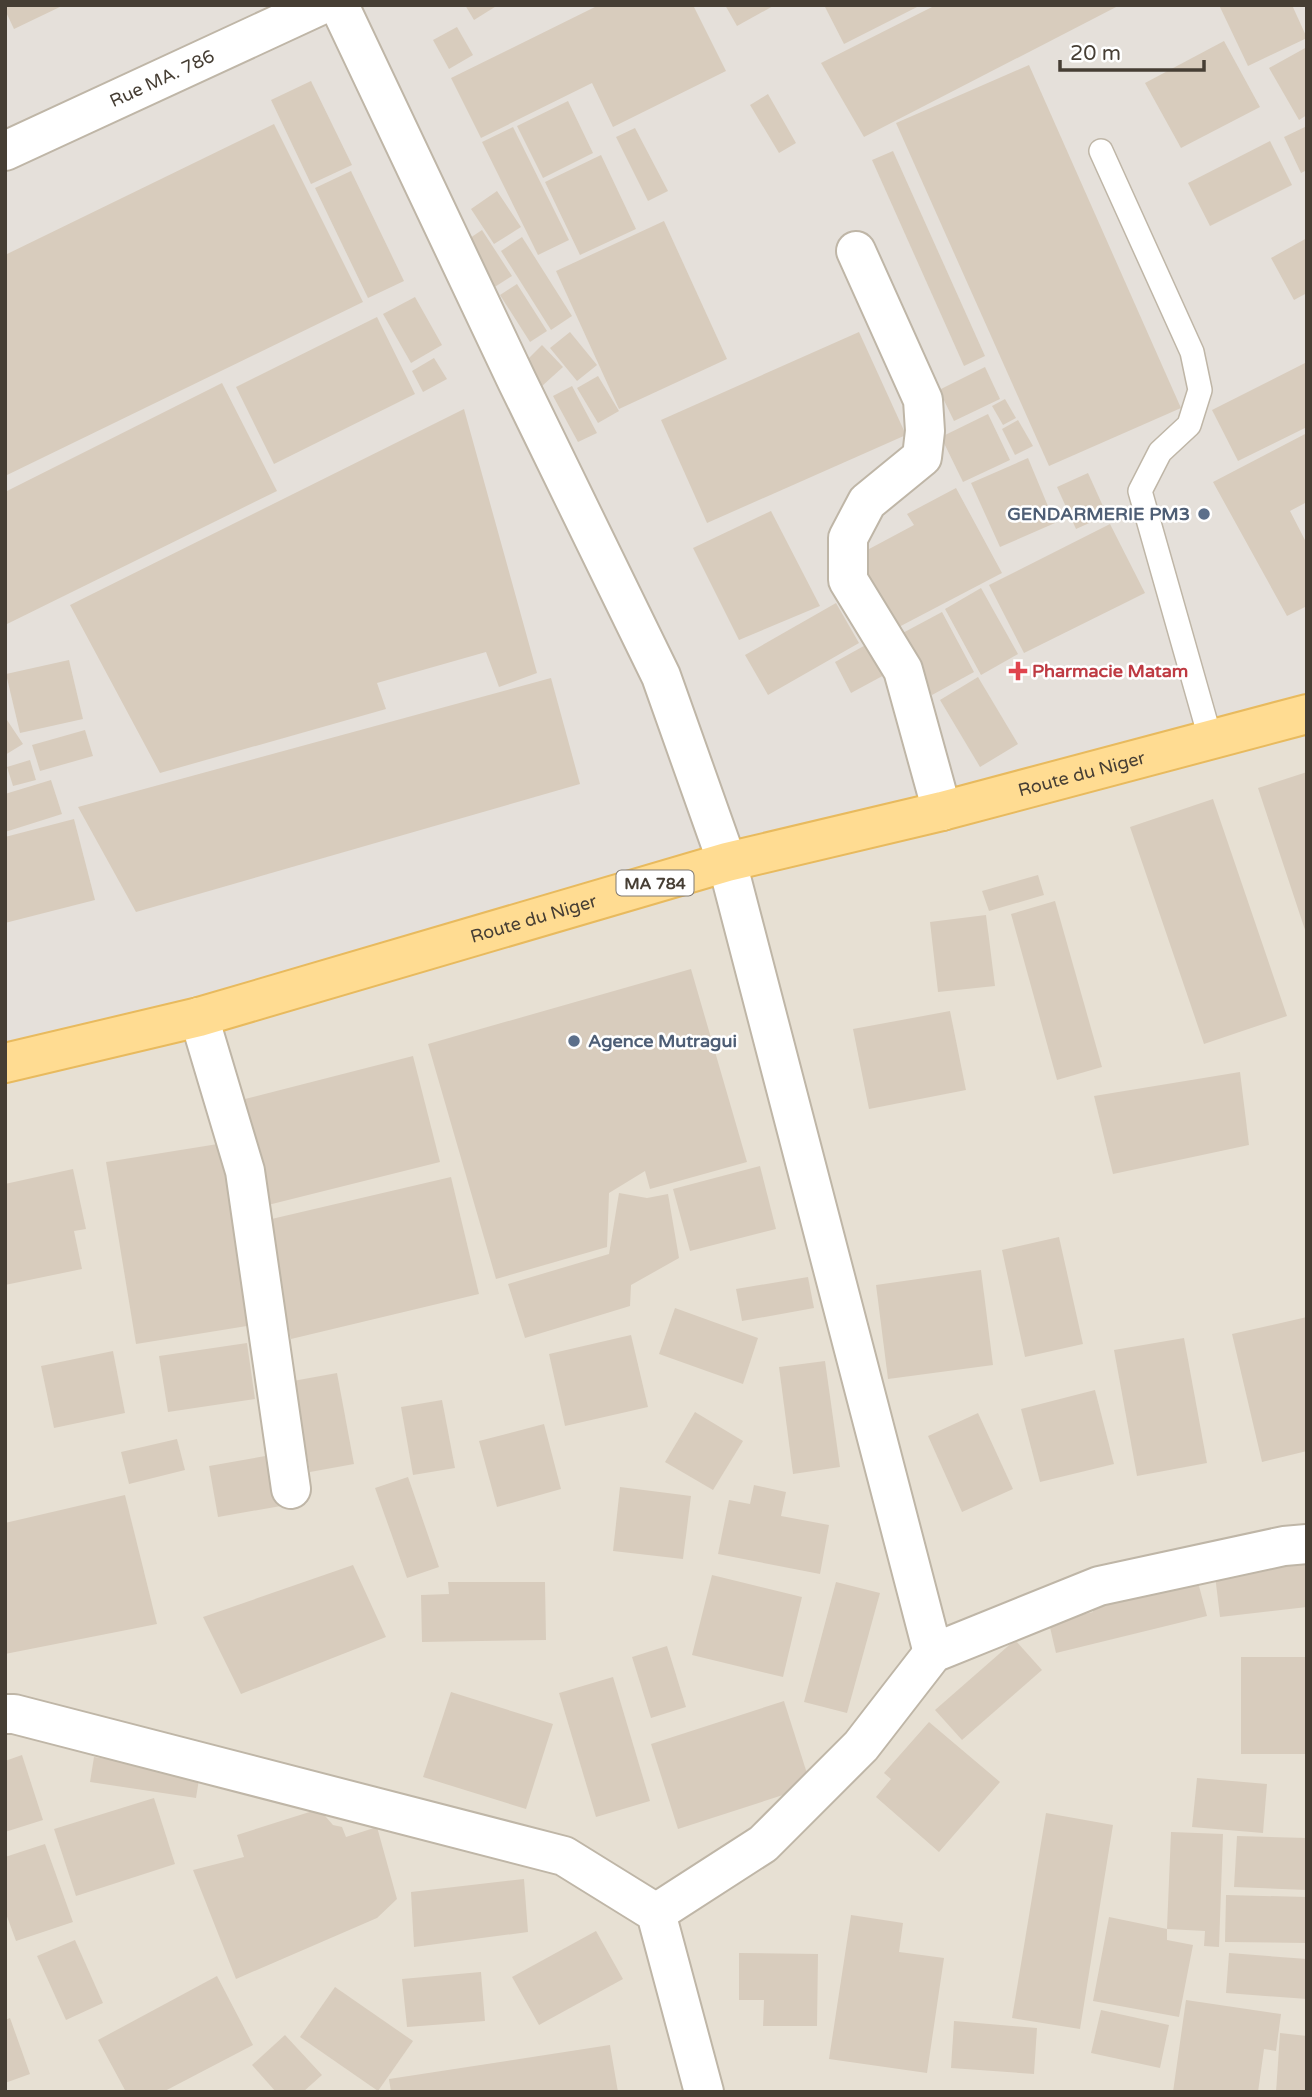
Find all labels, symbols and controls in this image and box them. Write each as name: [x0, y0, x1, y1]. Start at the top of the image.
scale bar: [1060, 28, 1204, 72]
text: 20 m: [1070, 41, 1121, 66]
street label: Rue MA. 786: [106, 45, 218, 112]
place label: GENDARMERIE PM3: [1007, 503, 1190, 525]
marker: GENDARMERIE PM3: [1196, 506, 1212, 522]
place label: Pharmacie Matam: [1032, 660, 1188, 682]
marker: Pharmacie Matam: [1010, 663, 1026, 679]
street label: Route du Niger: [1016, 746, 1148, 801]
road number: MA 784: [616, 870, 694, 896]
street label: Route du Niger: [468, 890, 599, 948]
place label: Agence Mutragui: [588, 1030, 737, 1052]
marker: Agence Mutragui: [566, 1033, 582, 1049]

